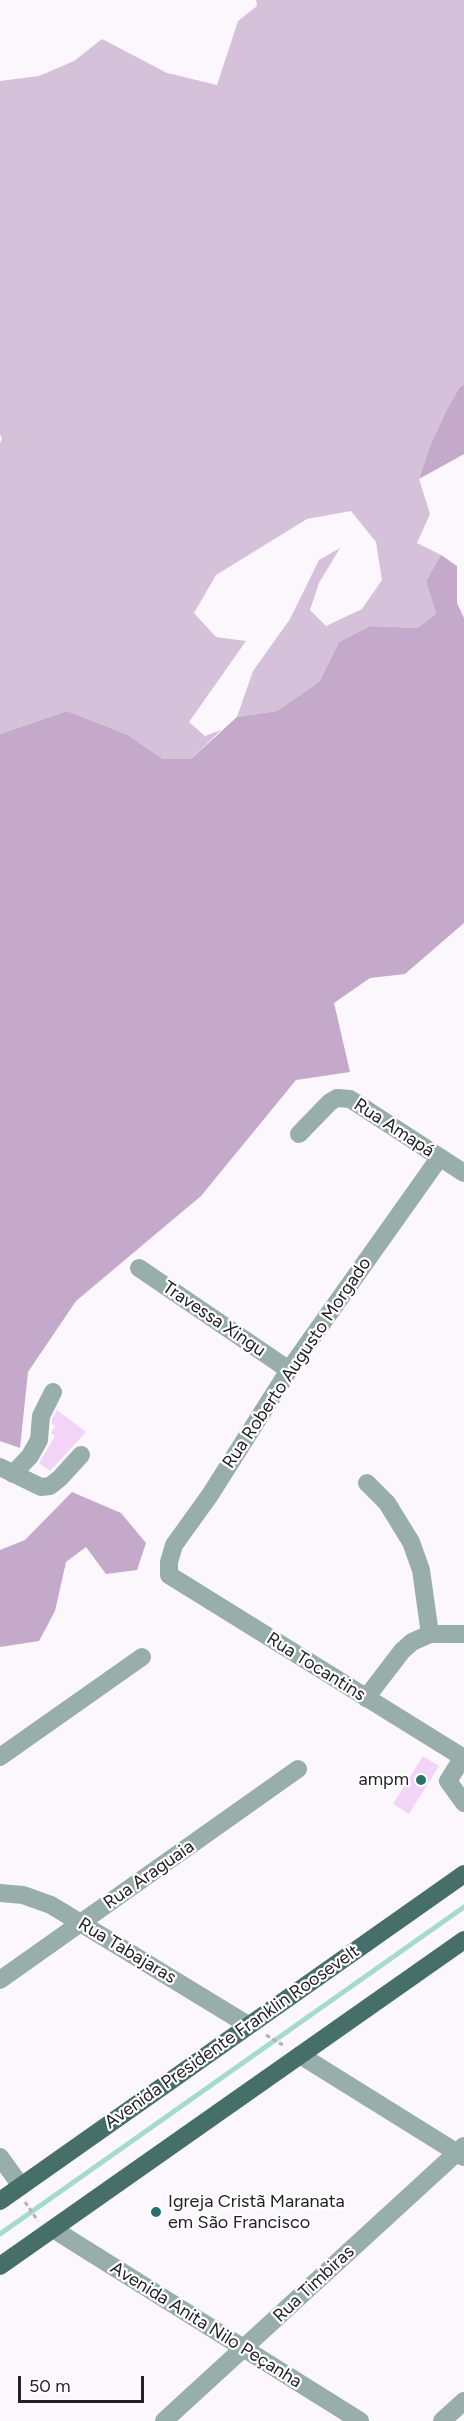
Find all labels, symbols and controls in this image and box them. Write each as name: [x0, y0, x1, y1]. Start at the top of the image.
street label: Rua Amapá: [350, 1094, 438, 1162]
street label: Rua Roberto Augusto Morgado: [218, 1253, 376, 1473]
street label: Travessa Xingu: [158, 1277, 270, 1361]
street label: Rua Tocantins: [263, 1628, 369, 1706]
place label: ampm: [359, 1769, 409, 1791]
marker: ampm: [414, 1773, 428, 1787]
street label: Rua Araguaia: [100, 1836, 198, 1914]
street label: Rua Tabajaras: [74, 1913, 180, 1989]
street label: Avenida Presidente Franklin Roosevelt: [101, 1940, 363, 2134]
place label: Igreja Cristã Maranata em São Francisco: [168, 2191, 345, 2234]
marker: Igreja Cristã Maranata em São Francisco: [149, 2205, 163, 2219]
street label: Rua Timbiras: [269, 2241, 359, 2327]
street label: Avenida Anita Nilo Peçanha: [106, 2257, 306, 2393]
scale bar: [21, 2364, 147, 2402]
text: 50 m: [29, 2375, 71, 2397]

